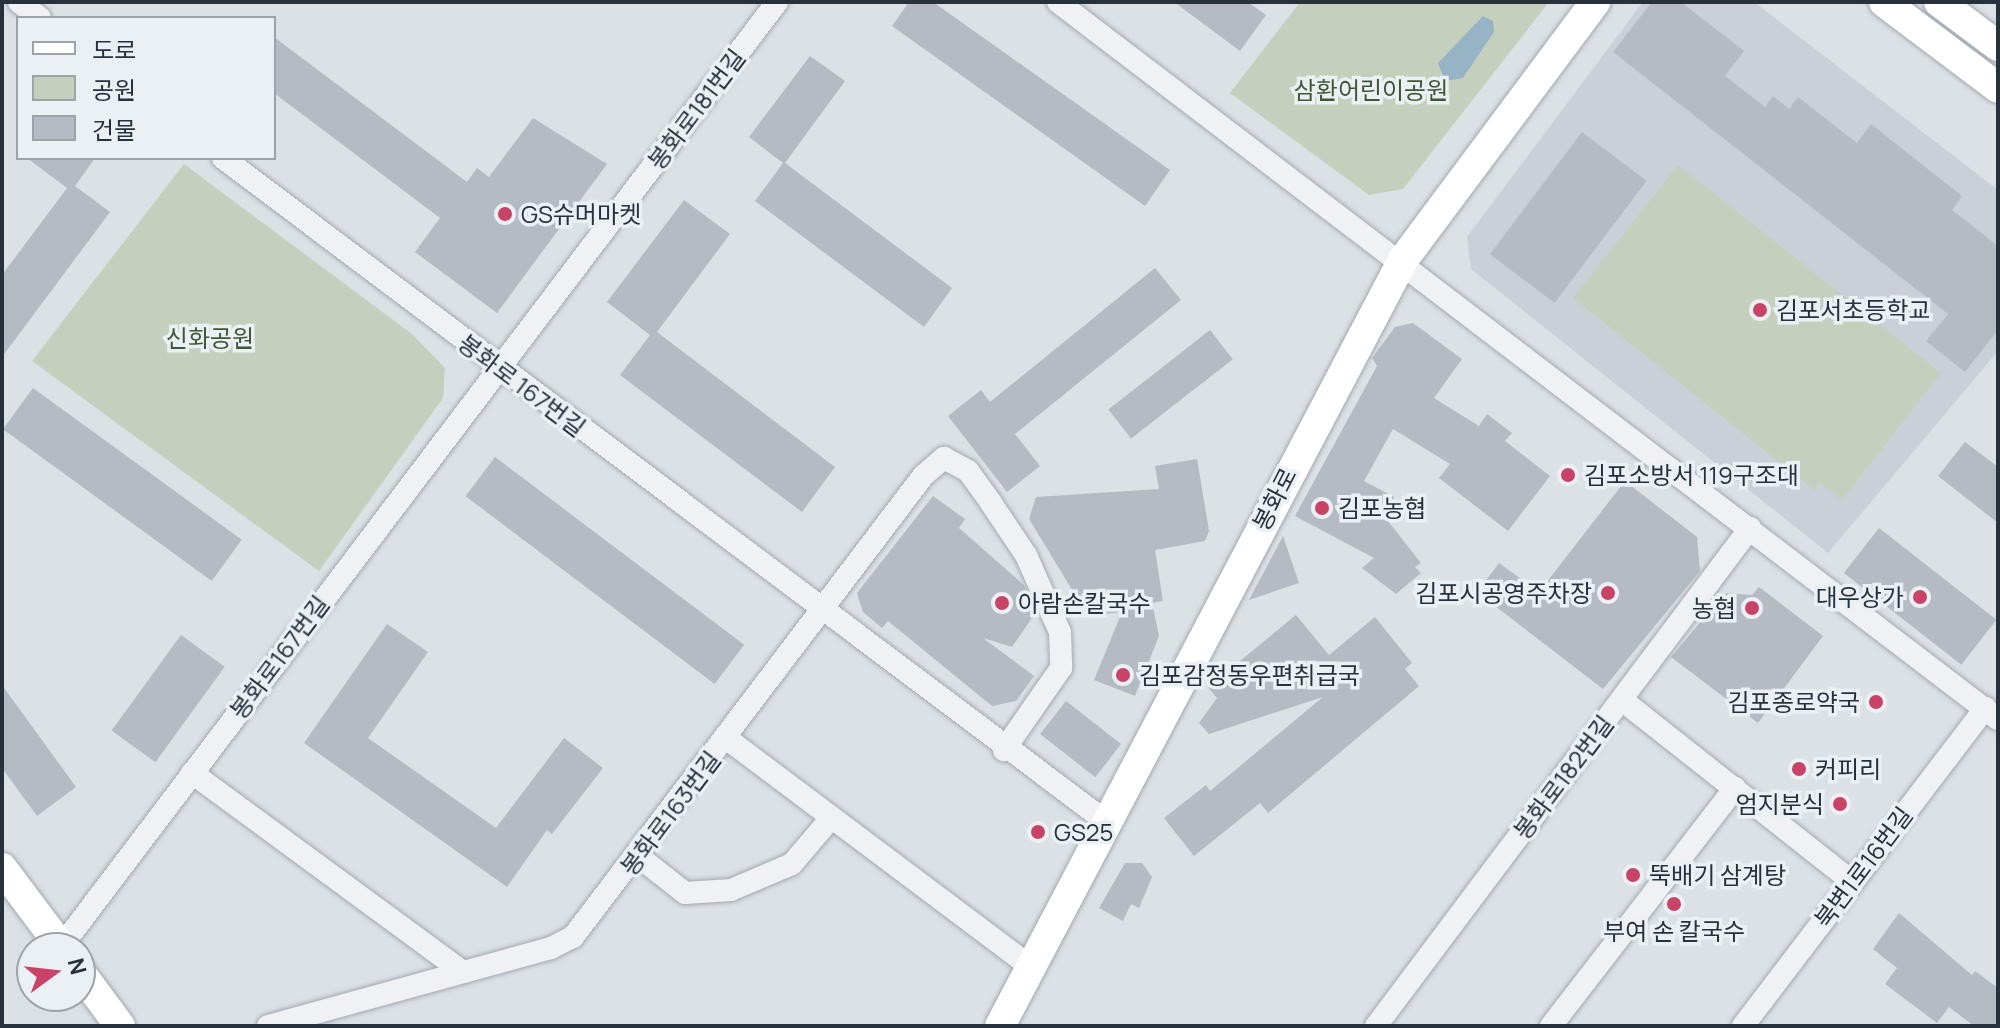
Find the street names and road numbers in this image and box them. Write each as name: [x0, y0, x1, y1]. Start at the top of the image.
street label: 봉화로181번길: [641, 43, 751, 175]
street label: 봉화로 167번길: [453, 328, 591, 442]
street label: 봉화로: [1246, 463, 1302, 535]
street label: 봉화로167번길: [223, 590, 335, 724]
street label: 봉화로182번길: [1507, 709, 1619, 845]
street label: 봉화로163번길: [614, 745, 726, 881]
street label: 북변1로16번길: [1808, 801, 1918, 933]

